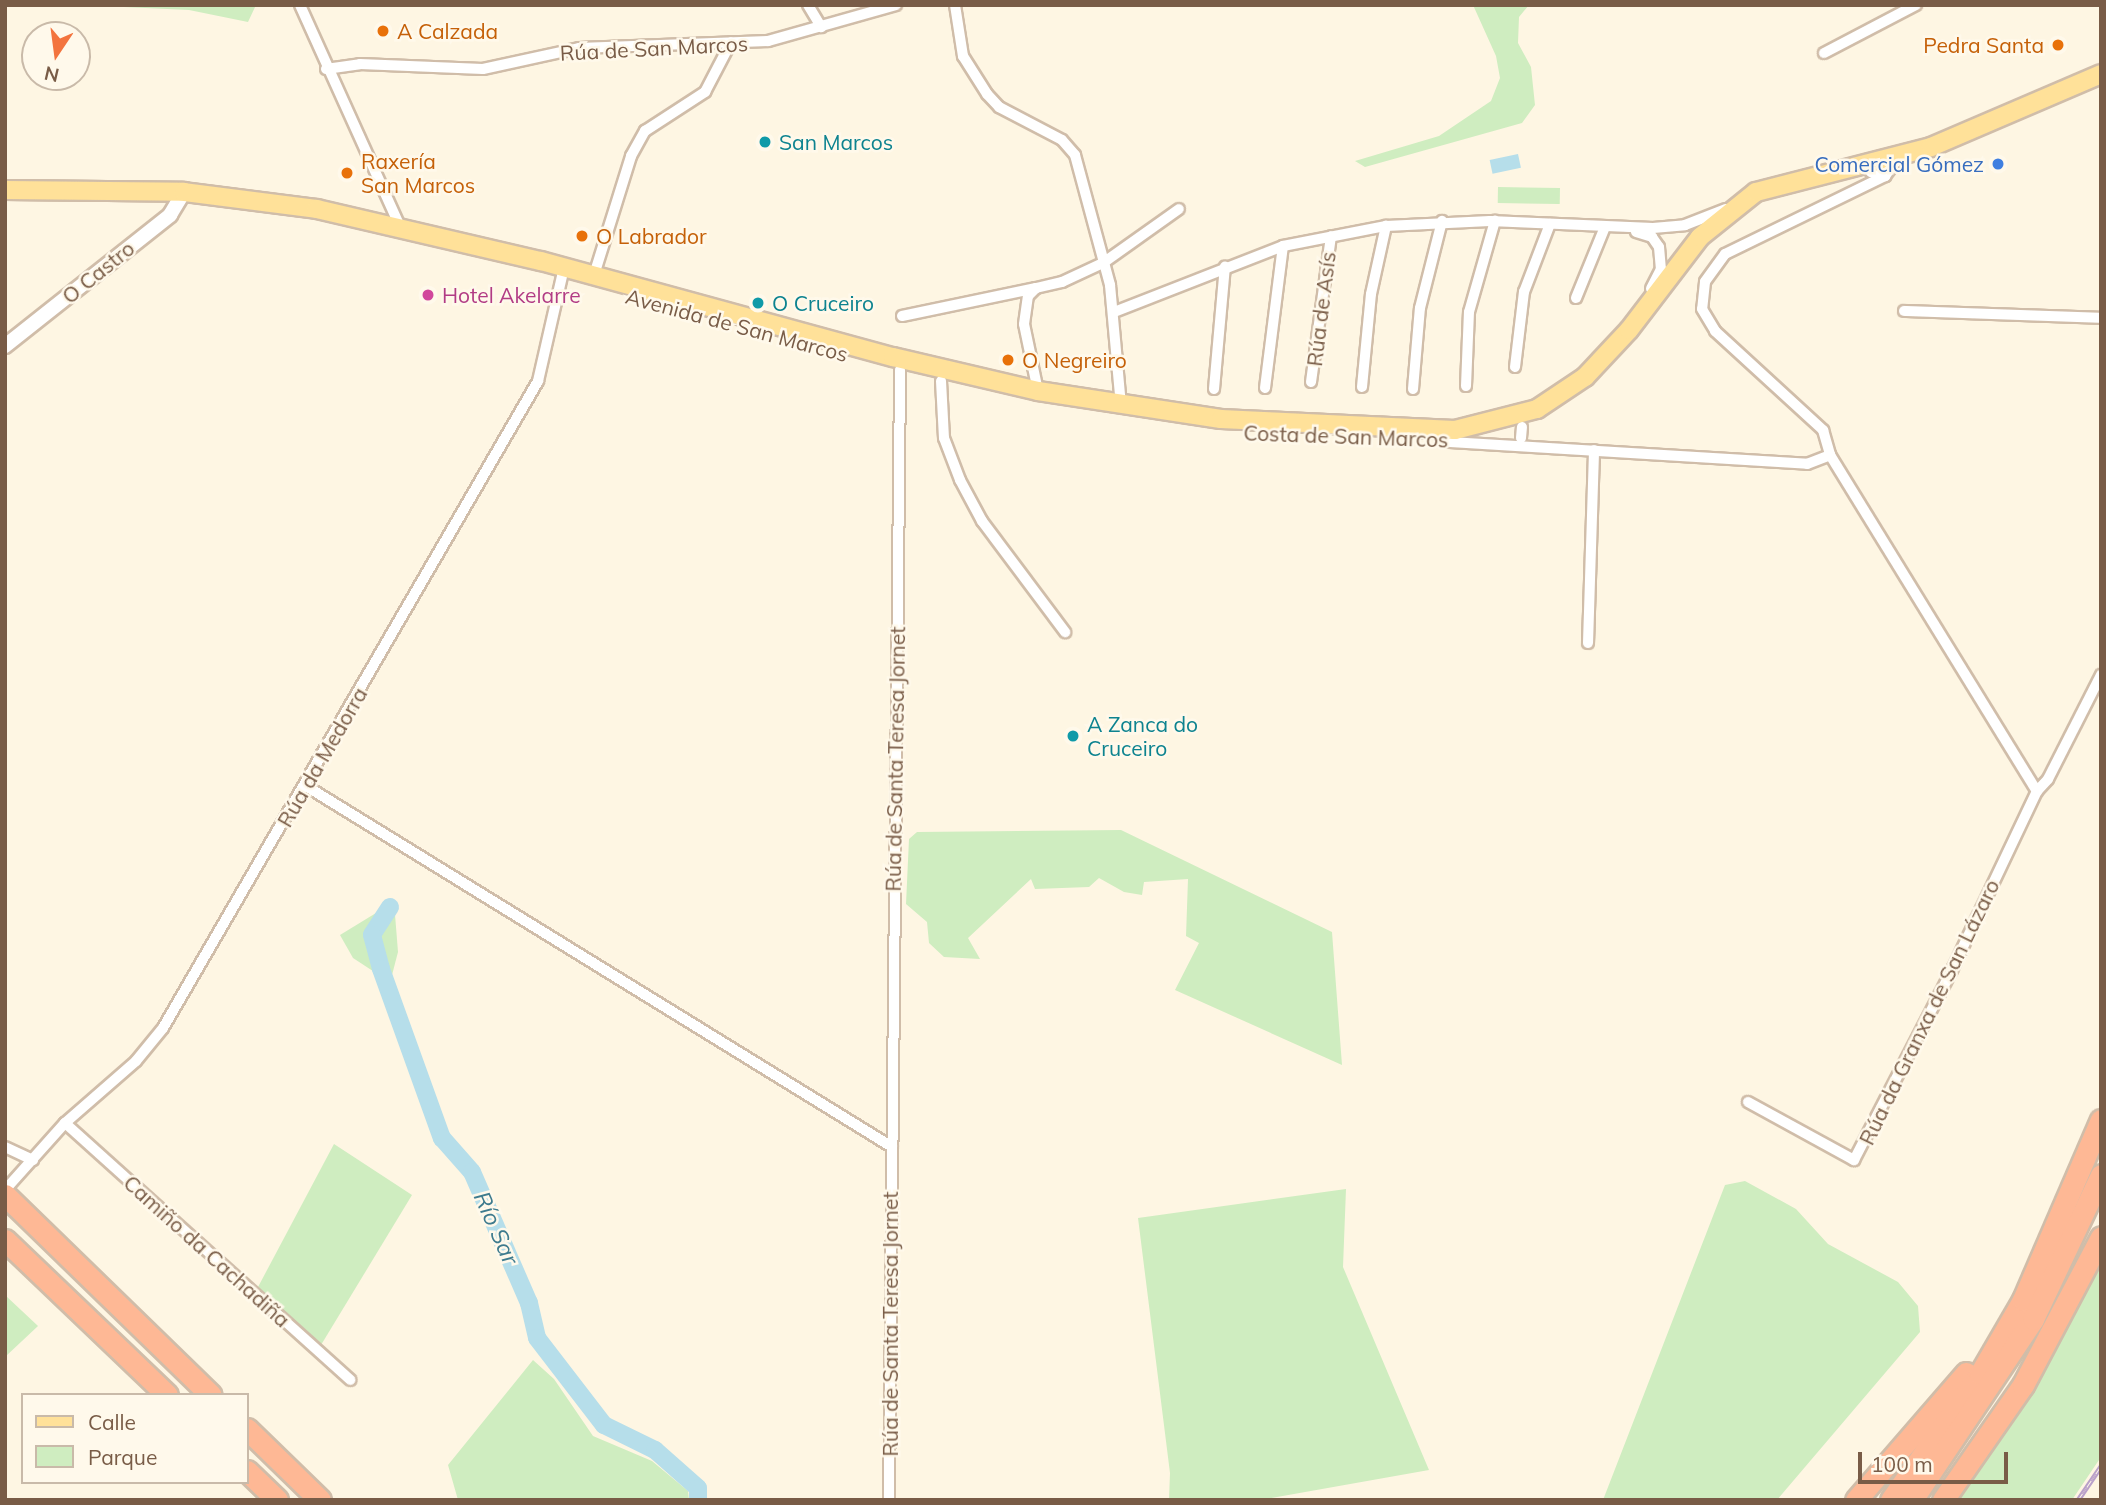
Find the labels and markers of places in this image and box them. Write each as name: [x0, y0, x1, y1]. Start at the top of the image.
place label: A Calzada: [397, 18, 498, 44]
marker: A Calzada: [375, 23, 391, 39]
place label: Pedra Santa: [1923, 32, 2044, 58]
marker: Pedra Santa: [2050, 37, 2066, 53]
place label: San Marcos: [779, 129, 893, 155]
marker: San Marcos: [757, 134, 773, 150]
place label: Raxería San Marcos: [361, 148, 475, 198]
place label: Comercial Gómez: [1815, 151, 1984, 177]
marker: Comercial Gómez: [1990, 156, 2006, 172]
marker: Raxería San Marcos: [339, 165, 355, 181]
place label: O Labrador: [596, 223, 707, 249]
marker: O Labrador: [574, 228, 590, 244]
place label: Hotel Akelarre: [442, 282, 581, 308]
marker: Hotel Akelarre: [420, 287, 436, 303]
place label: O Cruceiro: [772, 290, 874, 316]
marker: O Cruceiro: [750, 295, 766, 311]
place label: O Negreiro: [1022, 347, 1127, 373]
marker: O Negreiro: [1000, 352, 1016, 368]
place label: A Zanca do Cruceiro: [1087, 711, 1198, 761]
marker: A Zanca do Cruceiro: [1065, 728, 1081, 744]

